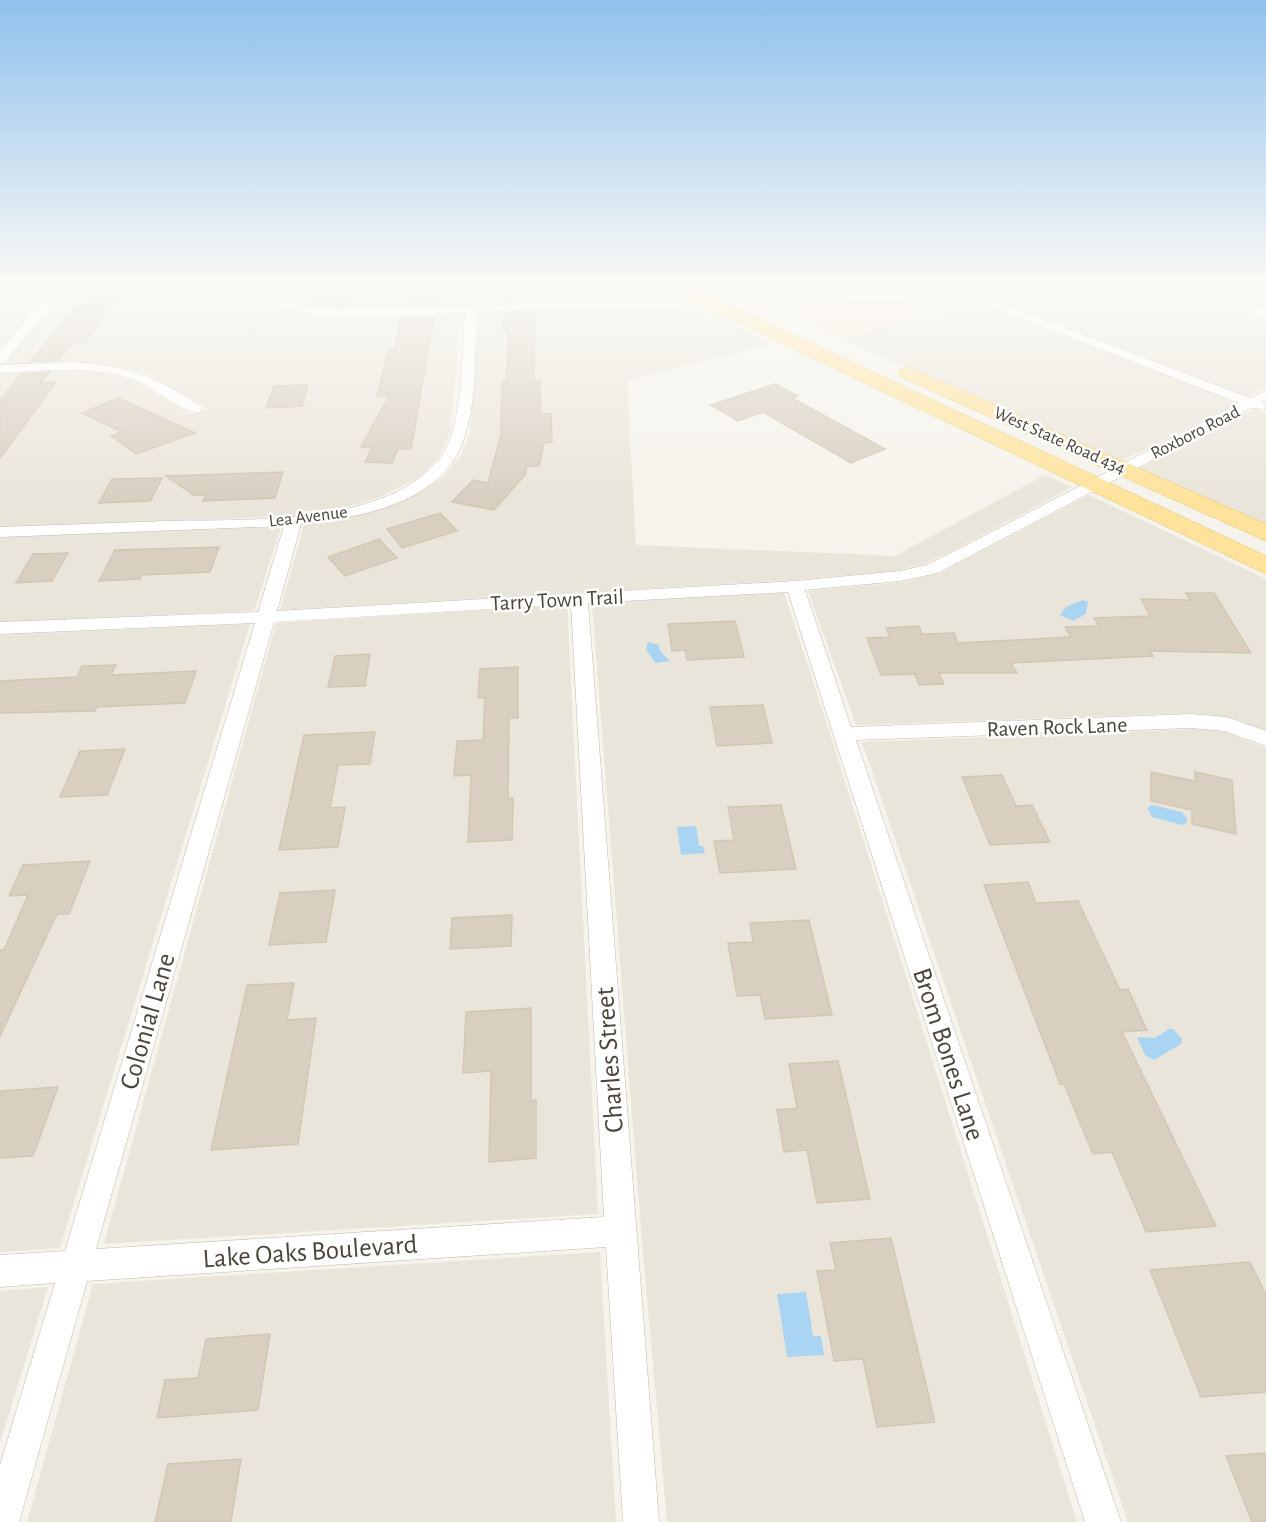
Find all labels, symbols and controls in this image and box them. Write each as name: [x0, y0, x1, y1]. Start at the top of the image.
street label: Roxboro Road: [1148, 403, 1243, 463]
street label: West State Road 434: [991, 404, 1128, 478]
street label: Lea Avenue: [268, 503, 349, 531]
street label: Tarry Town Trail: [490, 586, 624, 614]
street label: Raven Rock Lane: [986, 714, 1128, 740]
street label: Colonial Lane: [115, 950, 180, 1092]
street label: Brom Bones Lane: [908, 964, 989, 1144]
street label: Charles Street: [591, 986, 628, 1134]
street label: Lake Oaks Boulevard: [202, 1231, 418, 1272]

